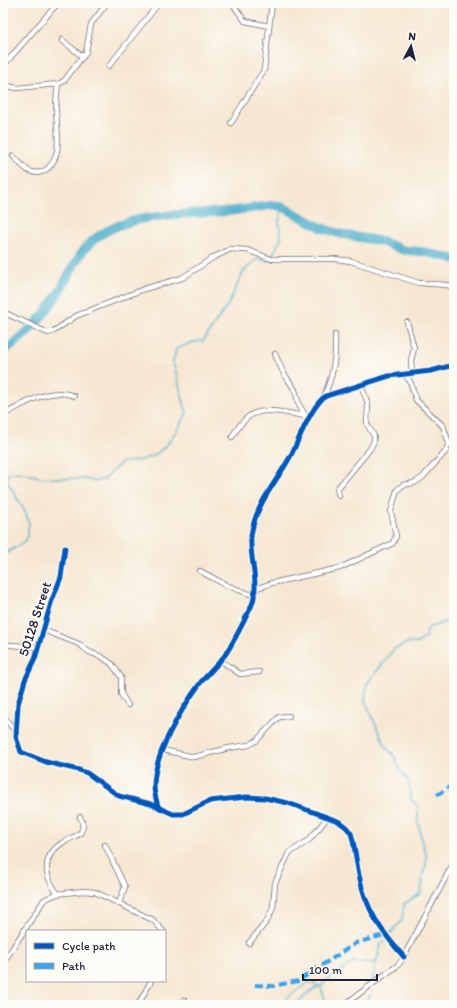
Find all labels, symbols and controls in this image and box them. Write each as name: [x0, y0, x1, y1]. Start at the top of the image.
north arrow: [391, 26, 431, 66]
text: N: [408, 30, 417, 43]
street label: 50128 Street: [15, 579, 55, 659]
legend: [26, 930, 166, 982]
text: Cycle path: [62, 939, 116, 953]
scale bar: [303, 956, 377, 982]
text: Path: [62, 959, 85, 973]
text: 100 m: [309, 963, 342, 977]

